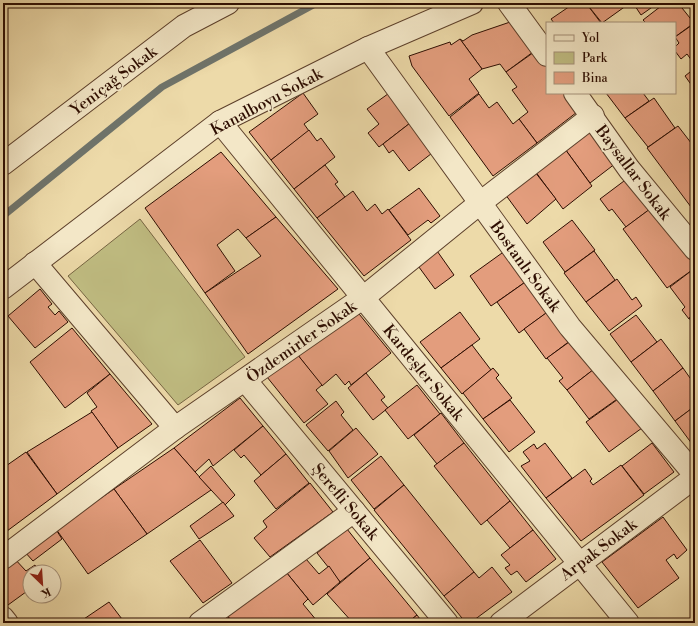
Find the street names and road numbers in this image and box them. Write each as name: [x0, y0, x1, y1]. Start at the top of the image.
street label: Yeniçağ Sokak: [65, 41, 162, 121]
street label: Kanalboyu Sokak: [207, 63, 327, 140]
street label: Baysallar Sokak: [590, 121, 676, 225]
street label: Bostanlı Sokak: [485, 216, 566, 317]
street label: Özdemirler Sokak: [242, 294, 362, 387]
street label: Kardeşler Sokak: [378, 321, 469, 426]
street label: Şerefli Sokak: [307, 459, 384, 545]
street label: Arpak Sokak: [556, 513, 642, 586]

